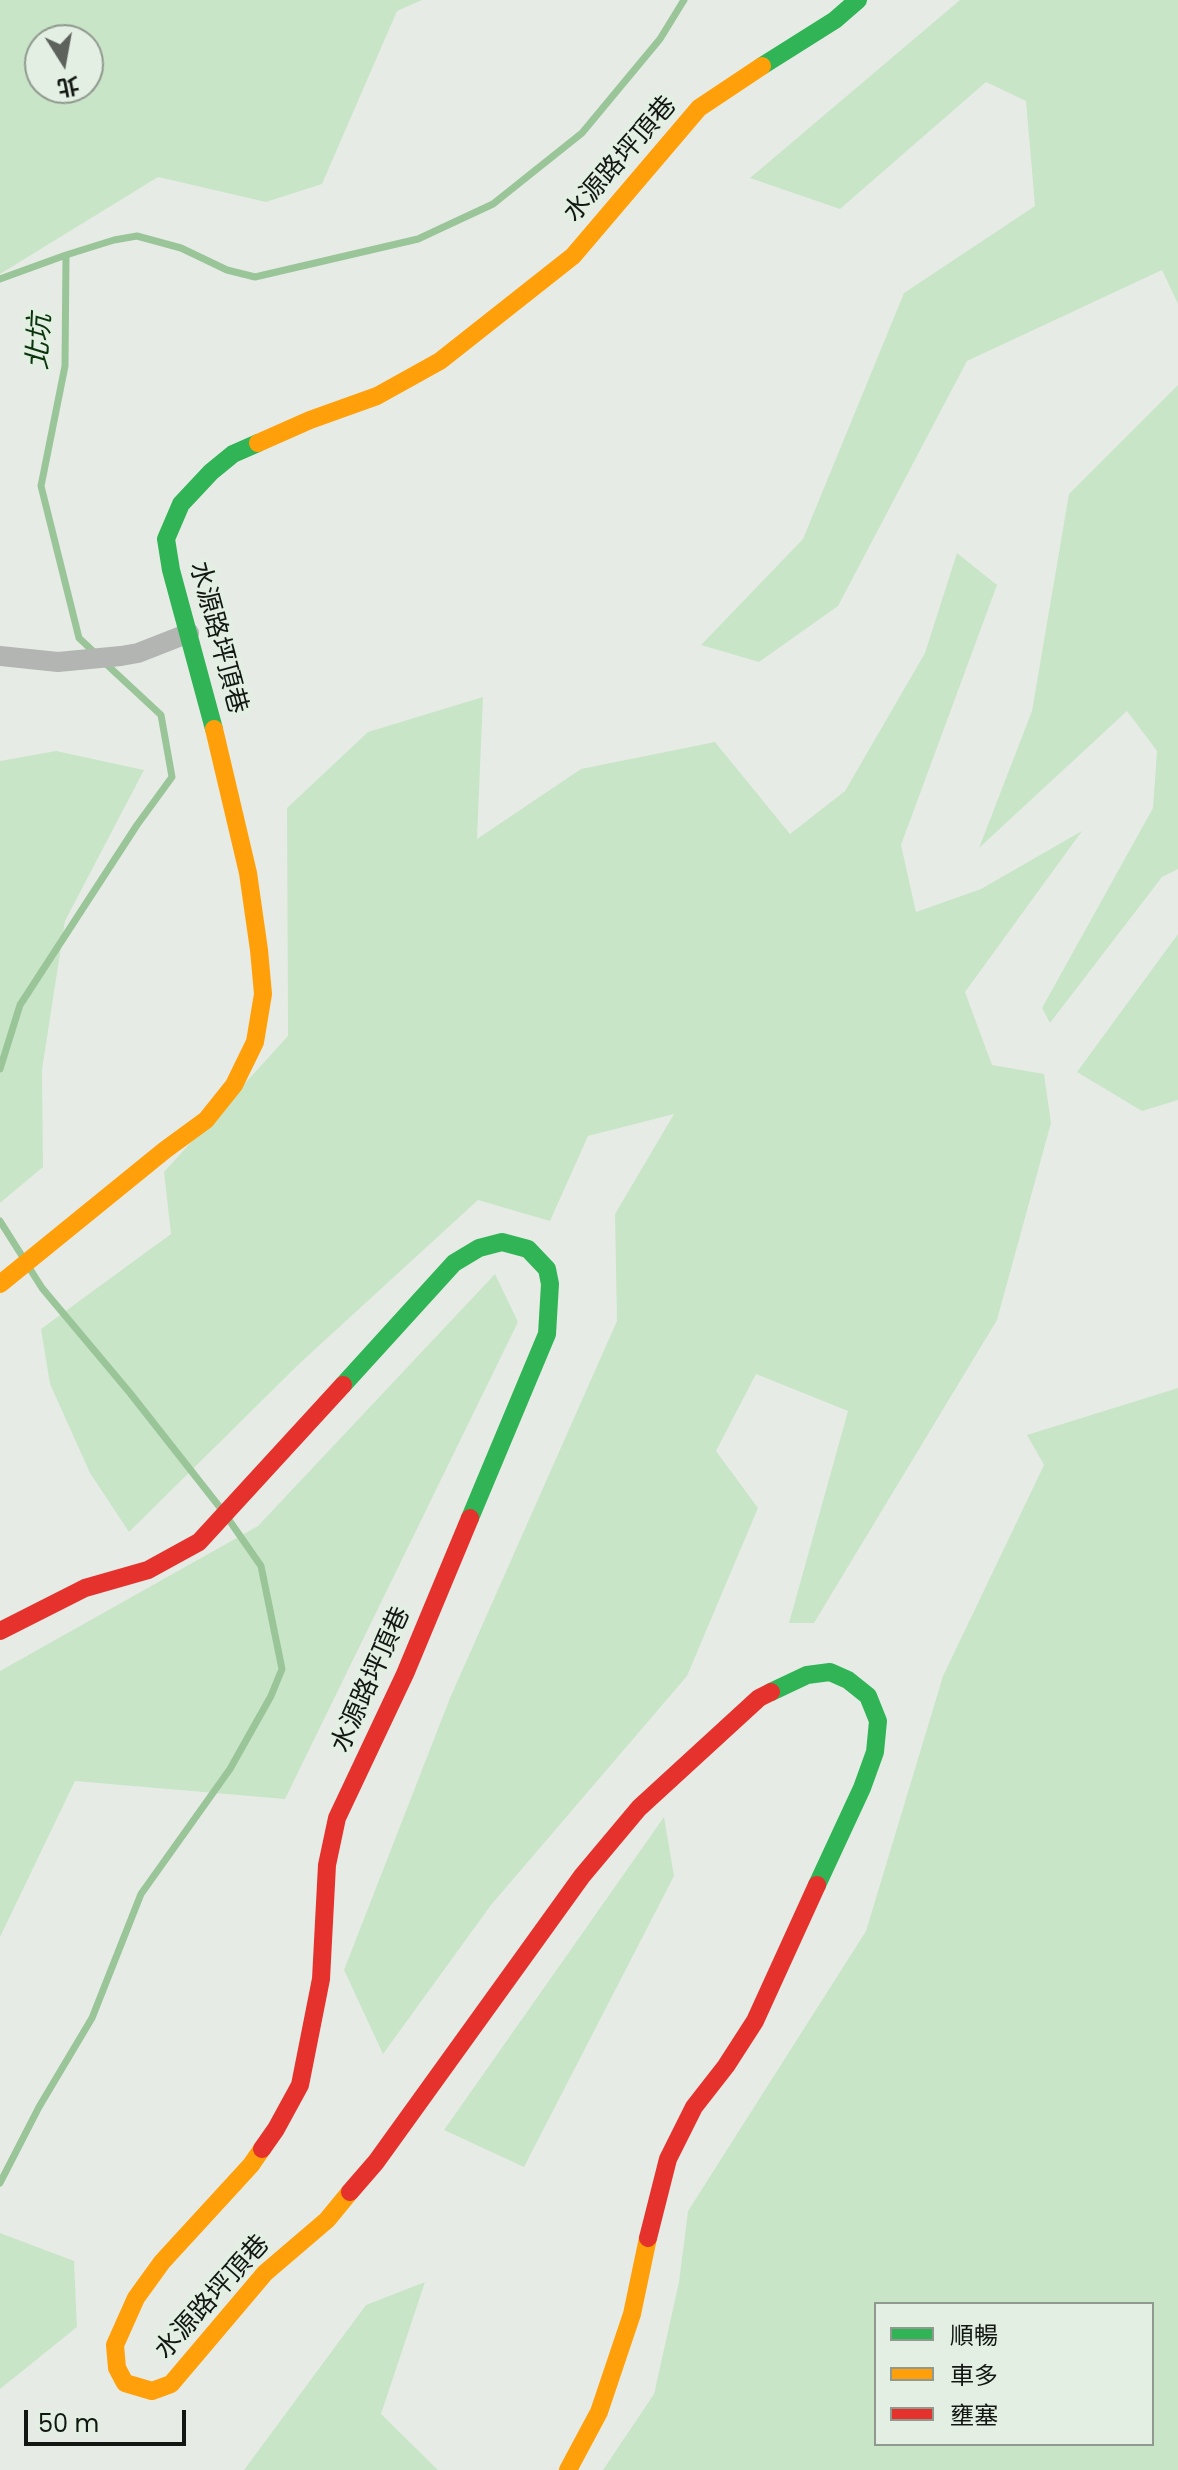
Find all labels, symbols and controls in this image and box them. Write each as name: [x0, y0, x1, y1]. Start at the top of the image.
north arrow: [24, 24, 104, 104]
text: 北: [55, 69, 82, 103]
street label: 水源路坪頂巷: [558, 91, 684, 229]
water label: 北坑: [23, 313, 59, 371]
street label: 水源路坪頂巷: [182, 559, 252, 717]
street label: 水源路坪頂巷: [326, 1602, 418, 1758]
street label: 水源路坪頂巷: [149, 2230, 277, 2366]
legend: [874, 2302, 1154, 2446]
text: 順暢: [950, 2319, 998, 2352]
text: 車多: [950, 2359, 998, 2392]
scale bar: [28, 2394, 190, 2444]
text: 壅塞: [950, 2399, 998, 2432]
text: 50 m: [38, 2407, 99, 2440]

